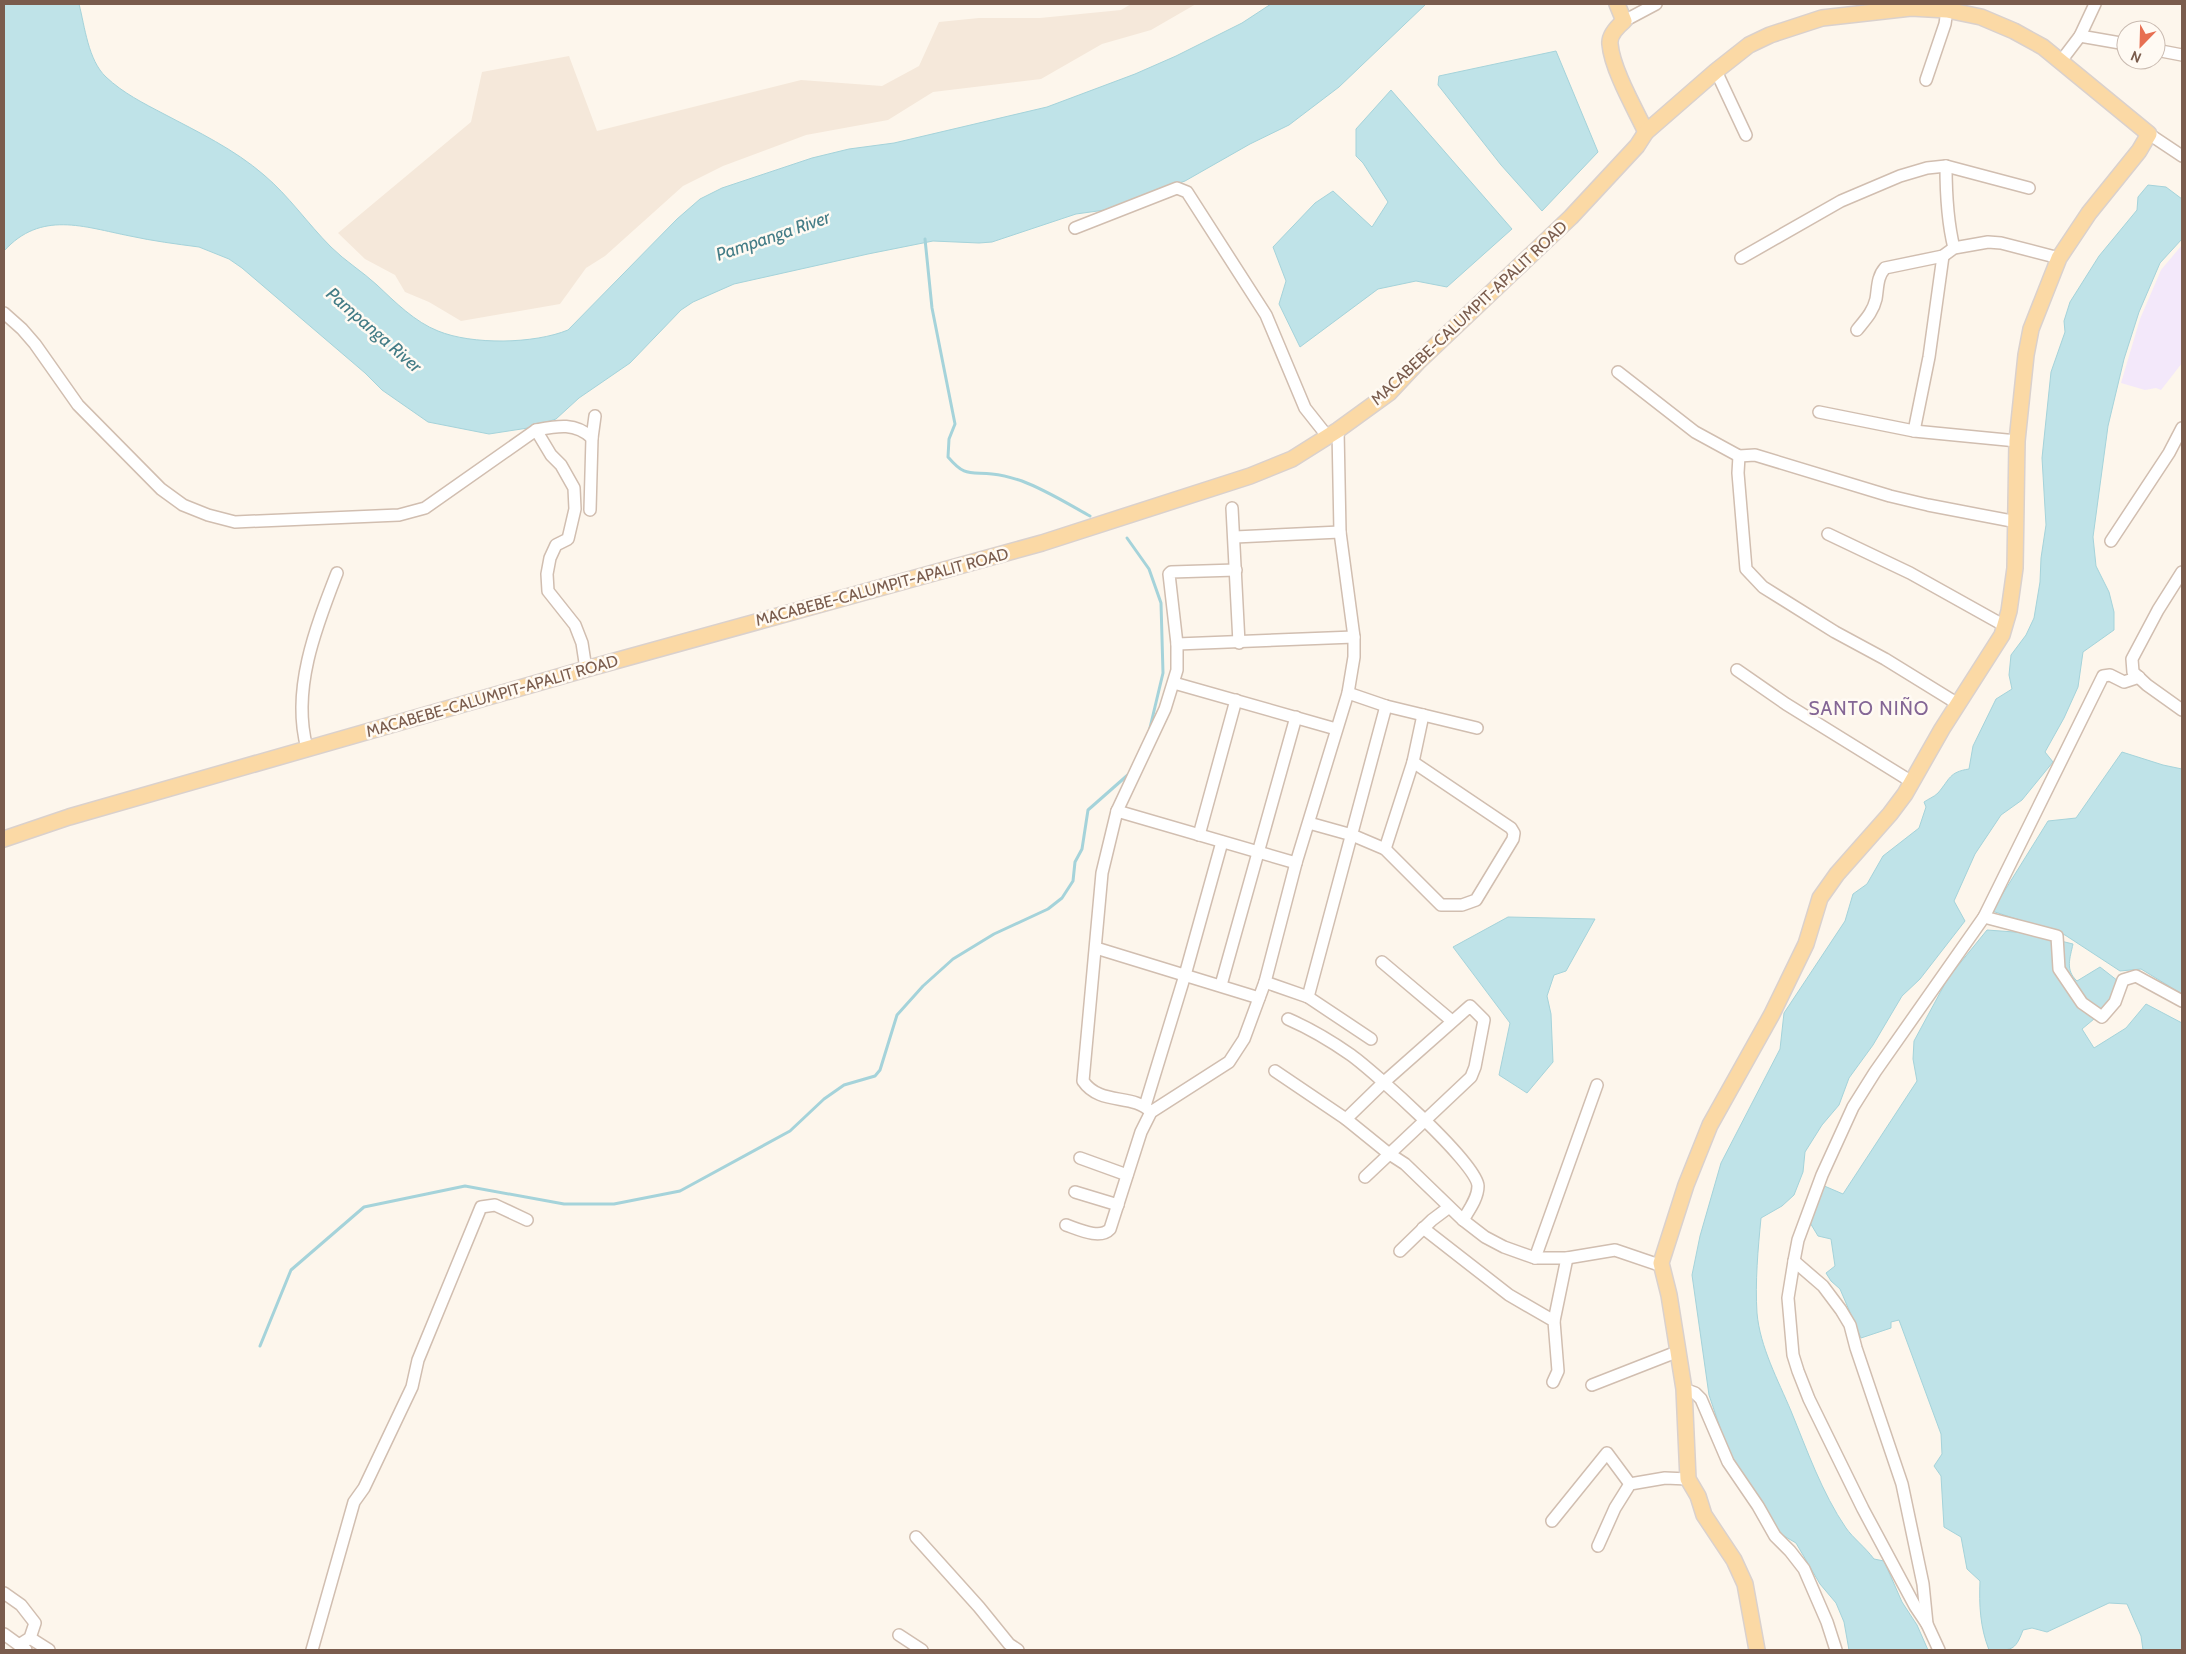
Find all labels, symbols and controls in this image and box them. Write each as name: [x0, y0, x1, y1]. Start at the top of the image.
north arrow: [2116, 20, 2166, 70]
text: N: [2128, 47, 2144, 67]
water label: Pampanga River: [713, 206, 834, 266]
street label: MACABEBE-CALUMPIT-APALIT ROAD: [1367, 217, 1571, 409]
water label: Pampanga River: [322, 283, 427, 378]
street label: MACABEBE-CALUMPIT-APALIT ROAD: [753, 544, 1011, 630]
street label: MACABEBE-CALUMPIT-APALIT ROAD: [364, 651, 620, 741]
district label: SANTO NIÑO: [1809, 696, 1929, 720]

